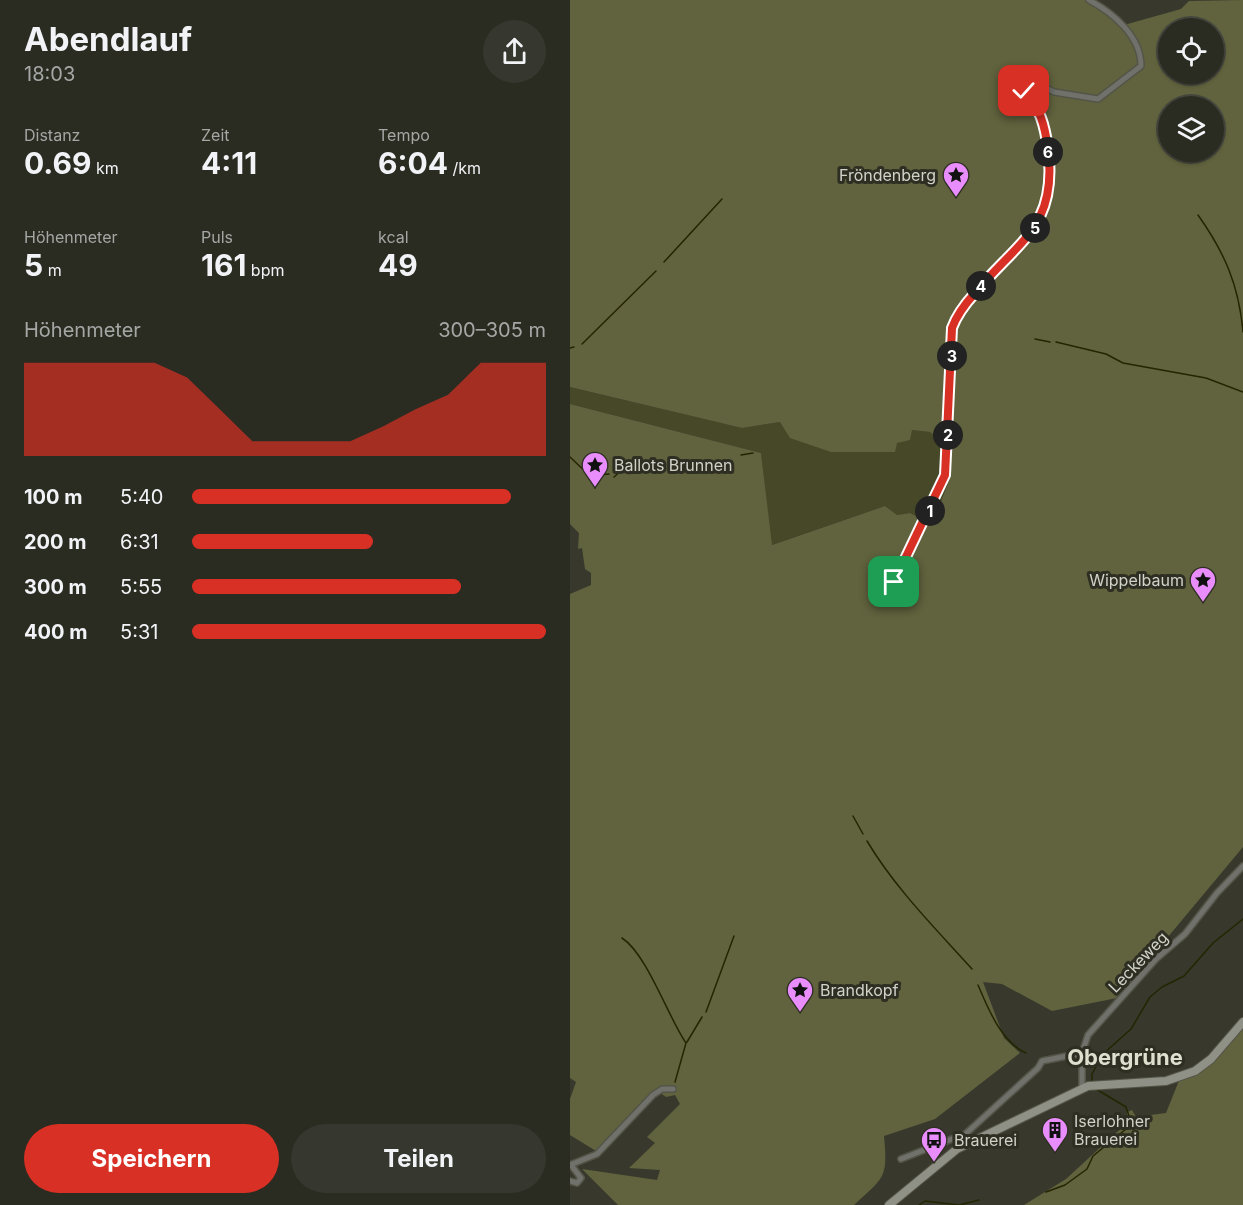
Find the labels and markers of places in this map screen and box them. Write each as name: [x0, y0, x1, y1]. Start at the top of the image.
pin: [998, 65, 1049, 116]
pin: 6: [1033, 137, 1063, 167]
place icon: Fröndenberg: [941, 160, 971, 198]
place label: Fröndenberg: [839, 165, 936, 185]
pin: 5: [1020, 213, 1050, 243]
pin: 4: [966, 271, 996, 301]
pin: 3: [937, 341, 967, 371]
pin: 2: [933, 420, 963, 450]
place icon: Ballots Brunnen: [580, 450, 610, 488]
place label: Ballots Brunnen: [614, 455, 732, 475]
pin: 1: [915, 496, 945, 526]
pin: [868, 556, 919, 607]
place icon: Wippelbaum: [1188, 565, 1218, 603]
place label: Wippelbaum: [1089, 570, 1184, 590]
place icon: Brandkopf: [785, 975, 815, 1013]
place label: Brandkopf: [820, 980, 899, 1000]
place label: Iserlohner Brauerei: [1074, 1111, 1150, 1149]
building icon: Iserlohner Brauerei: [1040, 1115, 1070, 1153]
bus stop icon: Brauerei: [919, 1125, 949, 1163]
place label: Brauerei: [954, 1130, 1017, 1150]

